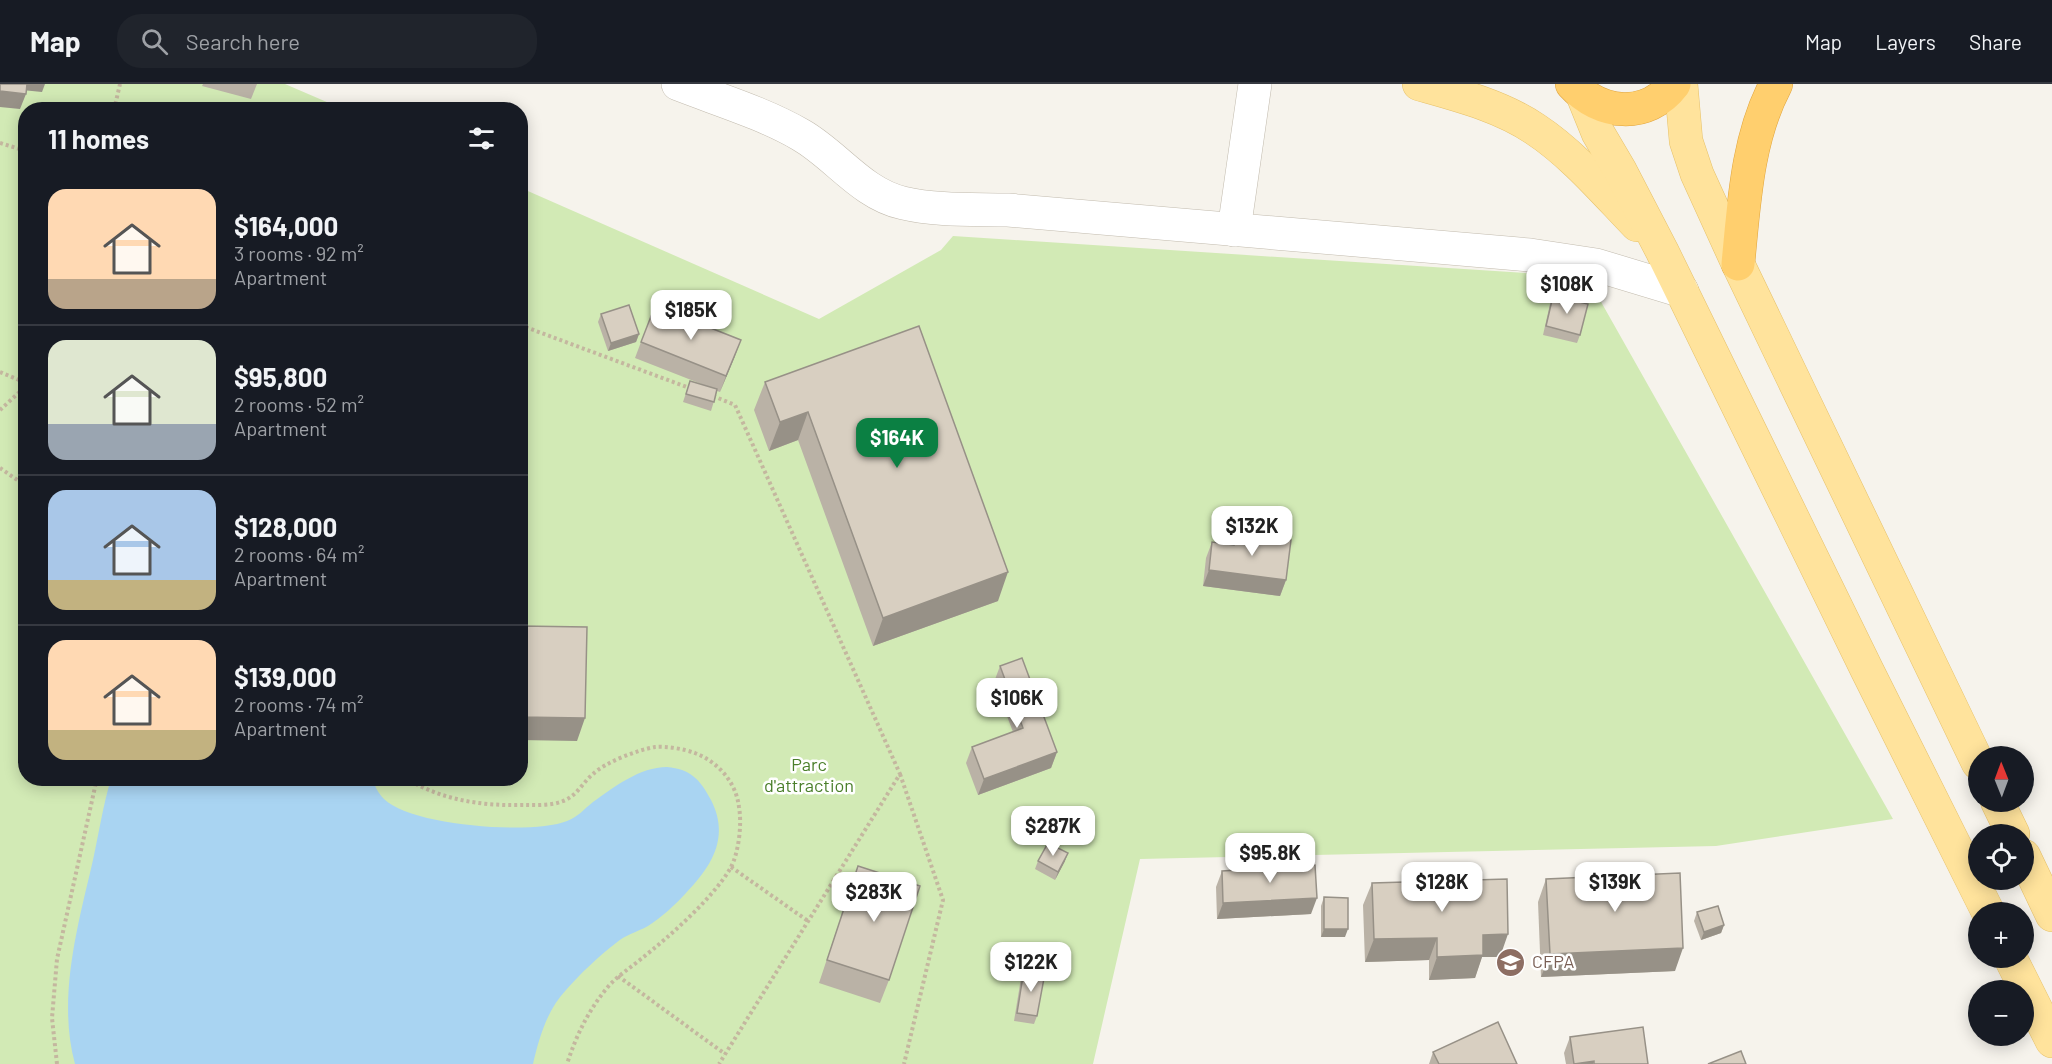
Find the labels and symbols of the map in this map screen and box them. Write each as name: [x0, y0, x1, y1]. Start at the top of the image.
pin: $108K: [1525, 264, 1609, 315]
pin: $185K: [649, 290, 733, 341]
pin: $164K: [855, 418, 939, 469]
pin: $132K: [1210, 506, 1294, 557]
pin: $106K: [975, 678, 1059, 729]
north arrow: [1968, 746, 2034, 812]
park label: Parc d'attraction: [764, 753, 854, 796]
pin: $287K: [1011, 806, 1095, 857]
pin: $95.8K: [1221, 833, 1319, 884]
pin: $128K: [1400, 862, 1484, 913]
pin: $139K: [1573, 862, 1657, 913]
pin: $283K: [832, 872, 916, 923]
pin: $122K: [989, 942, 1073, 993]
school or university icon: CFPA: [1495, 946, 1527, 978]
place label: CFPA: [1532, 950, 1574, 972]

